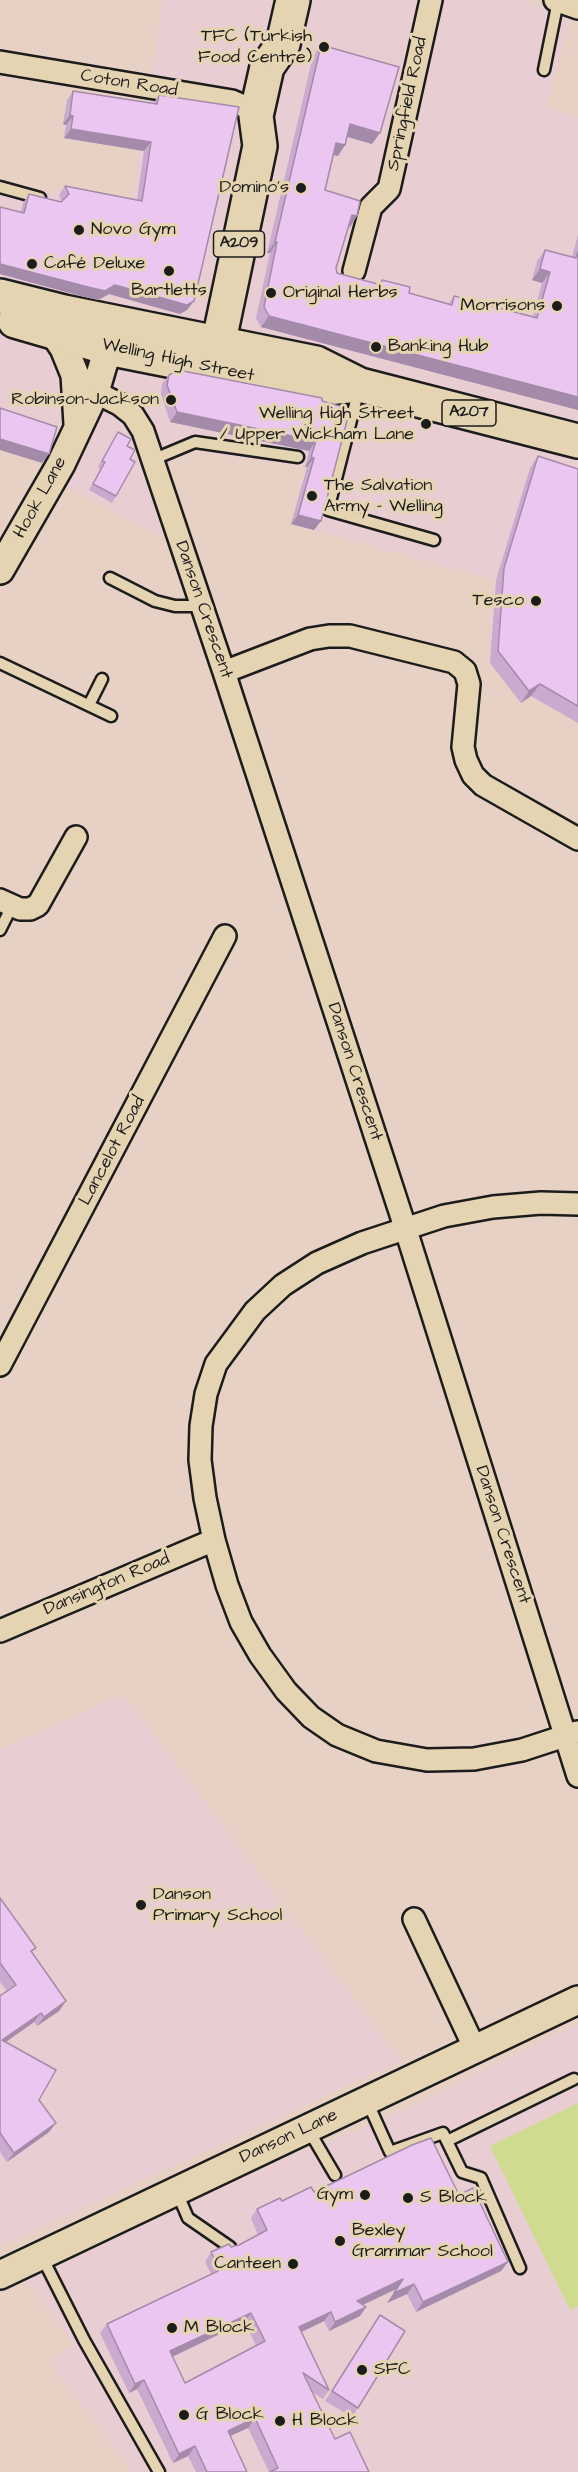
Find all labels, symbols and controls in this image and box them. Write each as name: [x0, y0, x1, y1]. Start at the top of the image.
place label: TFC (Turkish Food Centre): [198, 26, 312, 68]
street label: Springfield Road: [383, 35, 433, 173]
marker: TFC (Turkish Food Centre): [317, 40, 331, 54]
street label: Coton Road: [79, 66, 179, 102]
place label: Domino's: [219, 177, 289, 199]
marker: Domino's: [294, 181, 308, 195]
place label: Novo Gym: [91, 219, 175, 241]
marker: Novo Gym: [72, 223, 86, 237]
road number: A209: [214, 231, 264, 257]
place label: Café Deluxe: [44, 253, 145, 275]
marker: Café Deluxe: [25, 257, 39, 271]
marker: Bartletts: [162, 264, 176, 278]
place label: Bartletts: [131, 280, 207, 302]
place label: Original Herbs: [283, 282, 398, 304]
marker: Original Herbs: [264, 286, 278, 300]
place label: Morrisons: [460, 295, 545, 317]
marker: Morrisons: [550, 299, 564, 313]
street label: Welling High Street: [100, 334, 256, 388]
place label: Banking Hub: [388, 336, 488, 358]
marker: Banking Hub: [369, 340, 383, 354]
place label: Robinson-Jackson: [11, 389, 159, 411]
marker: Robinson-Jackson: [164, 393, 178, 407]
road number: A207: [442, 400, 496, 426]
place label: Welling High Street / Upper Wickham Lane: [220, 403, 414, 446]
marker: Welling High Street / Upper Wickham Lane: [419, 417, 433, 431]
street label: Hook Lane: [10, 454, 72, 542]
place label: The Salvation Army - Welling: [324, 475, 443, 518]
marker: The Salvation Army - Welling: [305, 489, 319, 503]
street label: Danson Crescent: [169, 538, 237, 682]
place label: Tesco: [472, 590, 524, 612]
marker: Tesco: [529, 594, 543, 608]
street label: Danson Crescent: [321, 1000, 387, 1144]
street label: Lancelot Road: [75, 1093, 151, 1209]
street label: Danson Crescent: [469, 1463, 535, 1607]
street label: Dansington Road: [41, 1549, 173, 1621]
place label: Danson Primary School: [153, 1884, 282, 1926]
marker: Danson Primary School: [134, 1898, 148, 1912]
street label: Danson Lane: [237, 2105, 341, 2169]
place label: Gym: [317, 2184, 353, 2206]
place label: S Block: [420, 2187, 487, 2209]
marker: Gym: [358, 2188, 372, 2202]
marker: S Block: [401, 2191, 415, 2205]
place label: Bexley Grammar School: [352, 2220, 493, 2262]
marker: Bexley Grammar School: [333, 2234, 347, 2248]
place label: Canteen: [214, 2253, 281, 2275]
marker: Canteen: [286, 2257, 300, 2271]
place label: M Block: [184, 2317, 254, 2339]
marker: M Block: [165, 2321, 179, 2335]
place label: SFC: [374, 2359, 411, 2381]
marker: SFC: [355, 2363, 369, 2377]
place label: G Block: [196, 2404, 264, 2426]
marker: G Block: [177, 2408, 191, 2422]
place label: H Block: [292, 2410, 358, 2432]
marker: H Block: [273, 2414, 287, 2428]

